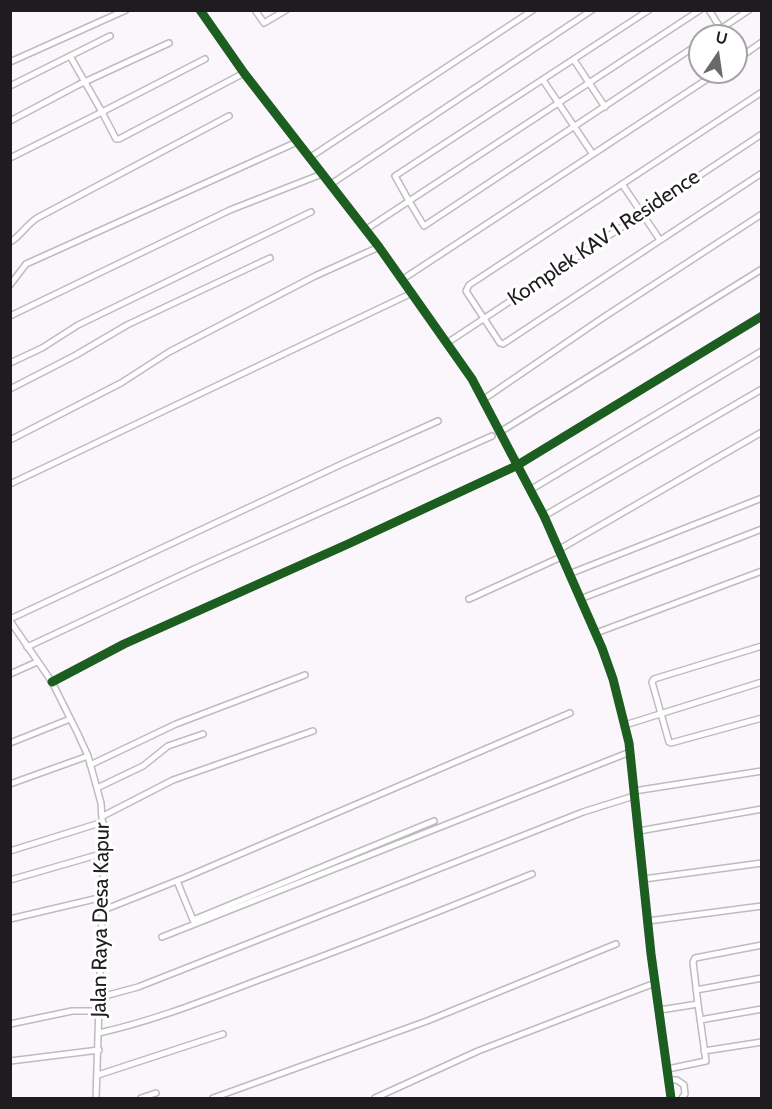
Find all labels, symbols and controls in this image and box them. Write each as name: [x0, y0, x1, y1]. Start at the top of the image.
north arrow: [688, 24, 748, 84]
text: U: [714, 27, 729, 48]
street label: Komplek KAV 1 Residence: [503, 164, 705, 312]
street label: Jalan Raya Desa Kapur: [87, 822, 115, 1018]

